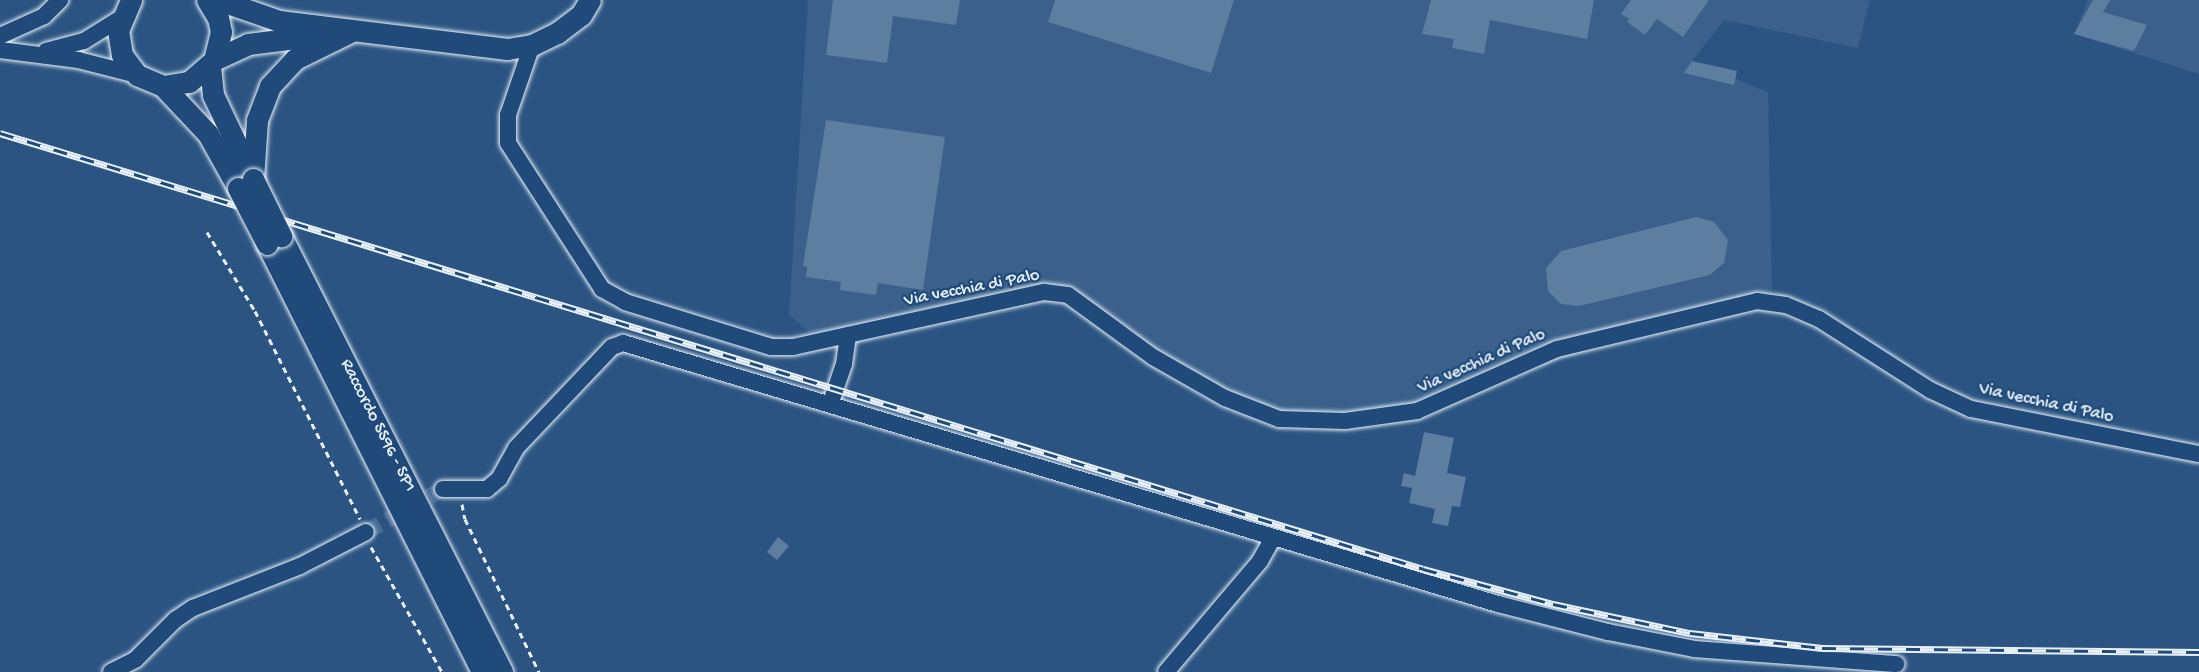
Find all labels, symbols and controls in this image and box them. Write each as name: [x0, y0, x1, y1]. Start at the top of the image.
street label: Via vecchia di Palo: [903, 265, 1041, 313]
street label: Via vecchia di Palo: [1415, 324, 1549, 400]
street label: Raccordo SS96 - SP1: [334, 356, 420, 496]
street label: Via vecchia di Palo: [1977, 379, 2115, 429]

